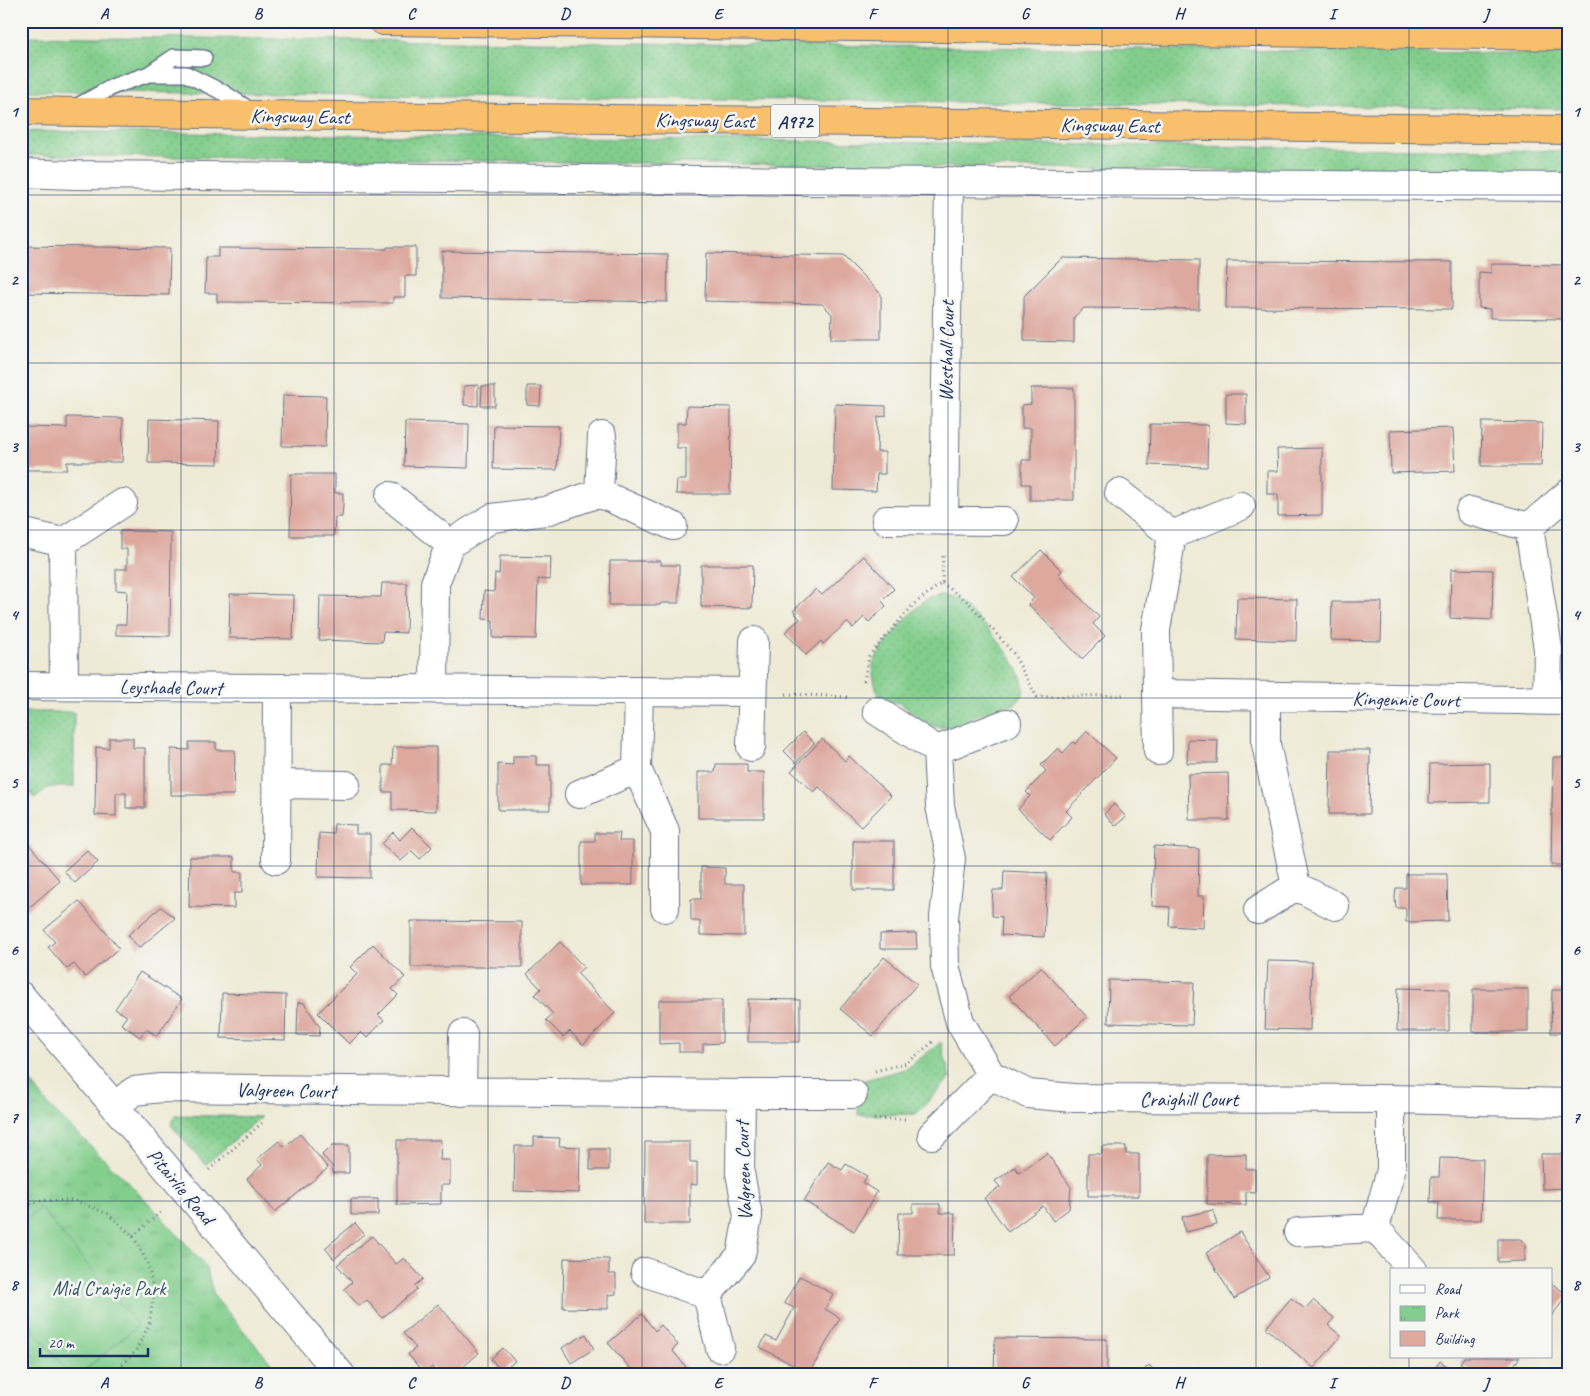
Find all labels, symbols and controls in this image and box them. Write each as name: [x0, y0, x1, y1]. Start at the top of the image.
text: A: [100, 4, 110, 24]
text: B: [254, 4, 264, 24]
text: C: [407, 4, 417, 24]
text: D: [560, 4, 571, 24]
text: E: [714, 4, 725, 24]
text: F: [868, 4, 879, 24]
text: G: [1021, 4, 1031, 24]
text: H: [1174, 4, 1186, 24]
text: I: [1329, 4, 1339, 24]
text: J: [1482, 4, 1491, 24]
text: 1: [10, 102, 19, 122]
text: 1: [1572, 102, 1581, 122]
street label: Kingsway East: [250, 103, 352, 130]
road number: A972: [771, 104, 819, 138]
street label: Kingsway East: [655, 107, 757, 134]
street label: Kingsway East: [1060, 112, 1162, 139]
text: 2: [10, 270, 19, 290]
text: 2: [1572, 270, 1581, 290]
street label: Westhall Court: [933, 298, 960, 402]
text: 3: [10, 437, 19, 457]
text: 3: [1572, 437, 1581, 457]
text: 4: [10, 605, 19, 625]
text: 4: [1572, 605, 1581, 625]
street label: Leyshade Court: [119, 674, 226, 701]
street label: Kingennie Court: [1352, 686, 1462, 713]
text: 5: [11, 773, 20, 793]
text: 5: [1573, 773, 1582, 793]
text: 6: [10, 940, 19, 960]
text: 6: [1572, 940, 1581, 960]
street label: Valgreen Court: [236, 1077, 339, 1104]
street label: Craighill Court: [1140, 1087, 1241, 1112]
text: 7: [10, 1108, 19, 1128]
text: 7: [1572, 1108, 1581, 1128]
street label: Valgreen Court: [729, 1117, 758, 1221]
street label: Pitairlie Road: [142, 1143, 222, 1232]
legend: [1390, 1268, 1552, 1358]
text: 8: [10, 1275, 19, 1295]
text: 8: [1572, 1275, 1581, 1295]
park label: Mid Craigie Park: [53, 1276, 167, 1301]
text: Road: [1435, 1280, 1462, 1299]
text: Park: [1435, 1304, 1460, 1323]
scale bar: [40, 1326, 148, 1358]
text: Building: [1435, 1330, 1475, 1349]
text: 20 m: [48, 1334, 75, 1353]
text: A: [100, 1373, 110, 1393]
text: B: [254, 1373, 264, 1393]
text: C: [407, 1373, 417, 1393]
text: D: [560, 1373, 571, 1393]
text: E: [714, 1373, 725, 1393]
text: F: [868, 1373, 879, 1393]
text: G: [1021, 1373, 1031, 1393]
text: H: [1174, 1373, 1186, 1393]
text: I: [1329, 1373, 1339, 1393]
text: J: [1482, 1373, 1491, 1393]

